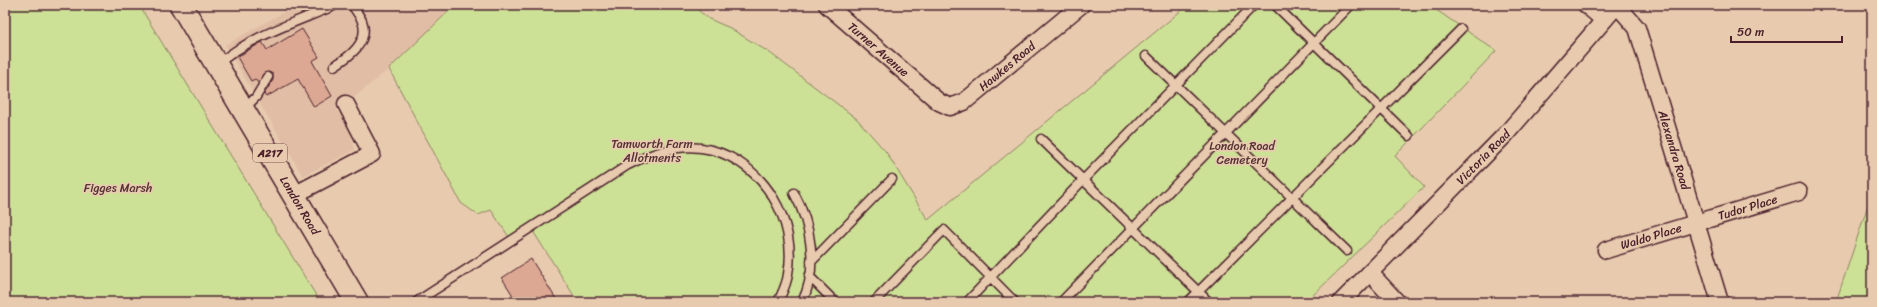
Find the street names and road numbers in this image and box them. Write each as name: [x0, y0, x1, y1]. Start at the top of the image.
street label: Turner Avenue: [842, 16, 914, 83]
street label: Hawkes Road: [973, 35, 1042, 97]
street label: Alexandra Road: [1651, 106, 1697, 193]
street label: Victoria Road: [1451, 123, 1517, 190]
road number: A217: [253, 144, 287, 162]
street label: London Road: [274, 172, 327, 241]
street label: Tudor Place: [1715, 188, 1780, 227]
street label: Waldo Place: [1618, 217, 1684, 256]

